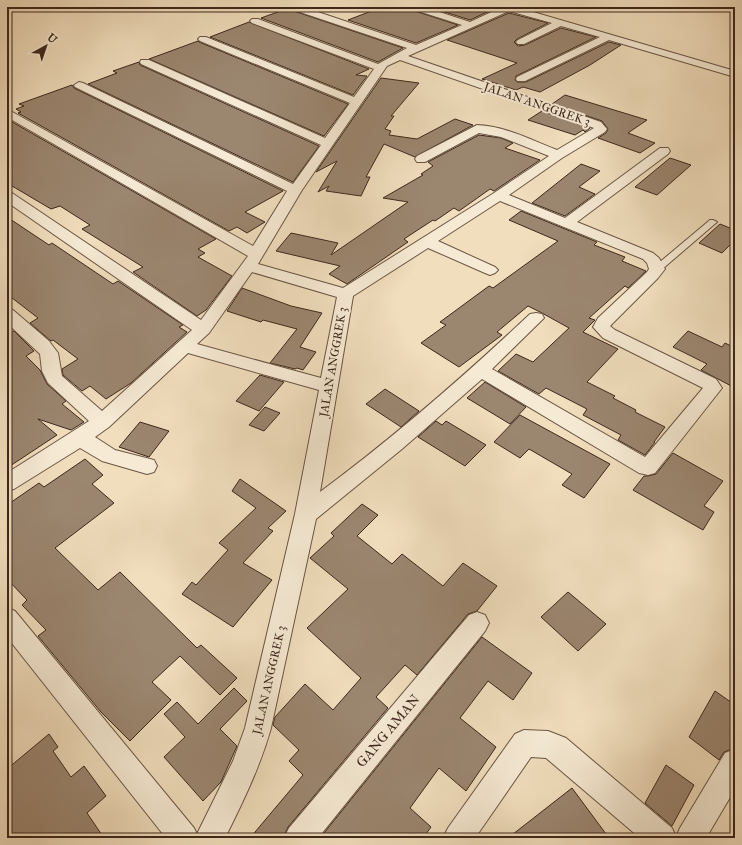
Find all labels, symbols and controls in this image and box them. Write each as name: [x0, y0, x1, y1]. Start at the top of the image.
north arrow: [26, 26, 66, 66]
text: U: [45, 31, 60, 47]
street label: JALAN ANGGREK 3: [480, 79, 592, 130]
street label: JALAN ANGGREK 3: [316, 306, 351, 420]
street label: JALAN ANGGREK 3: [249, 624, 289, 738]
street label: GANG AMAN: [353, 691, 423, 771]

